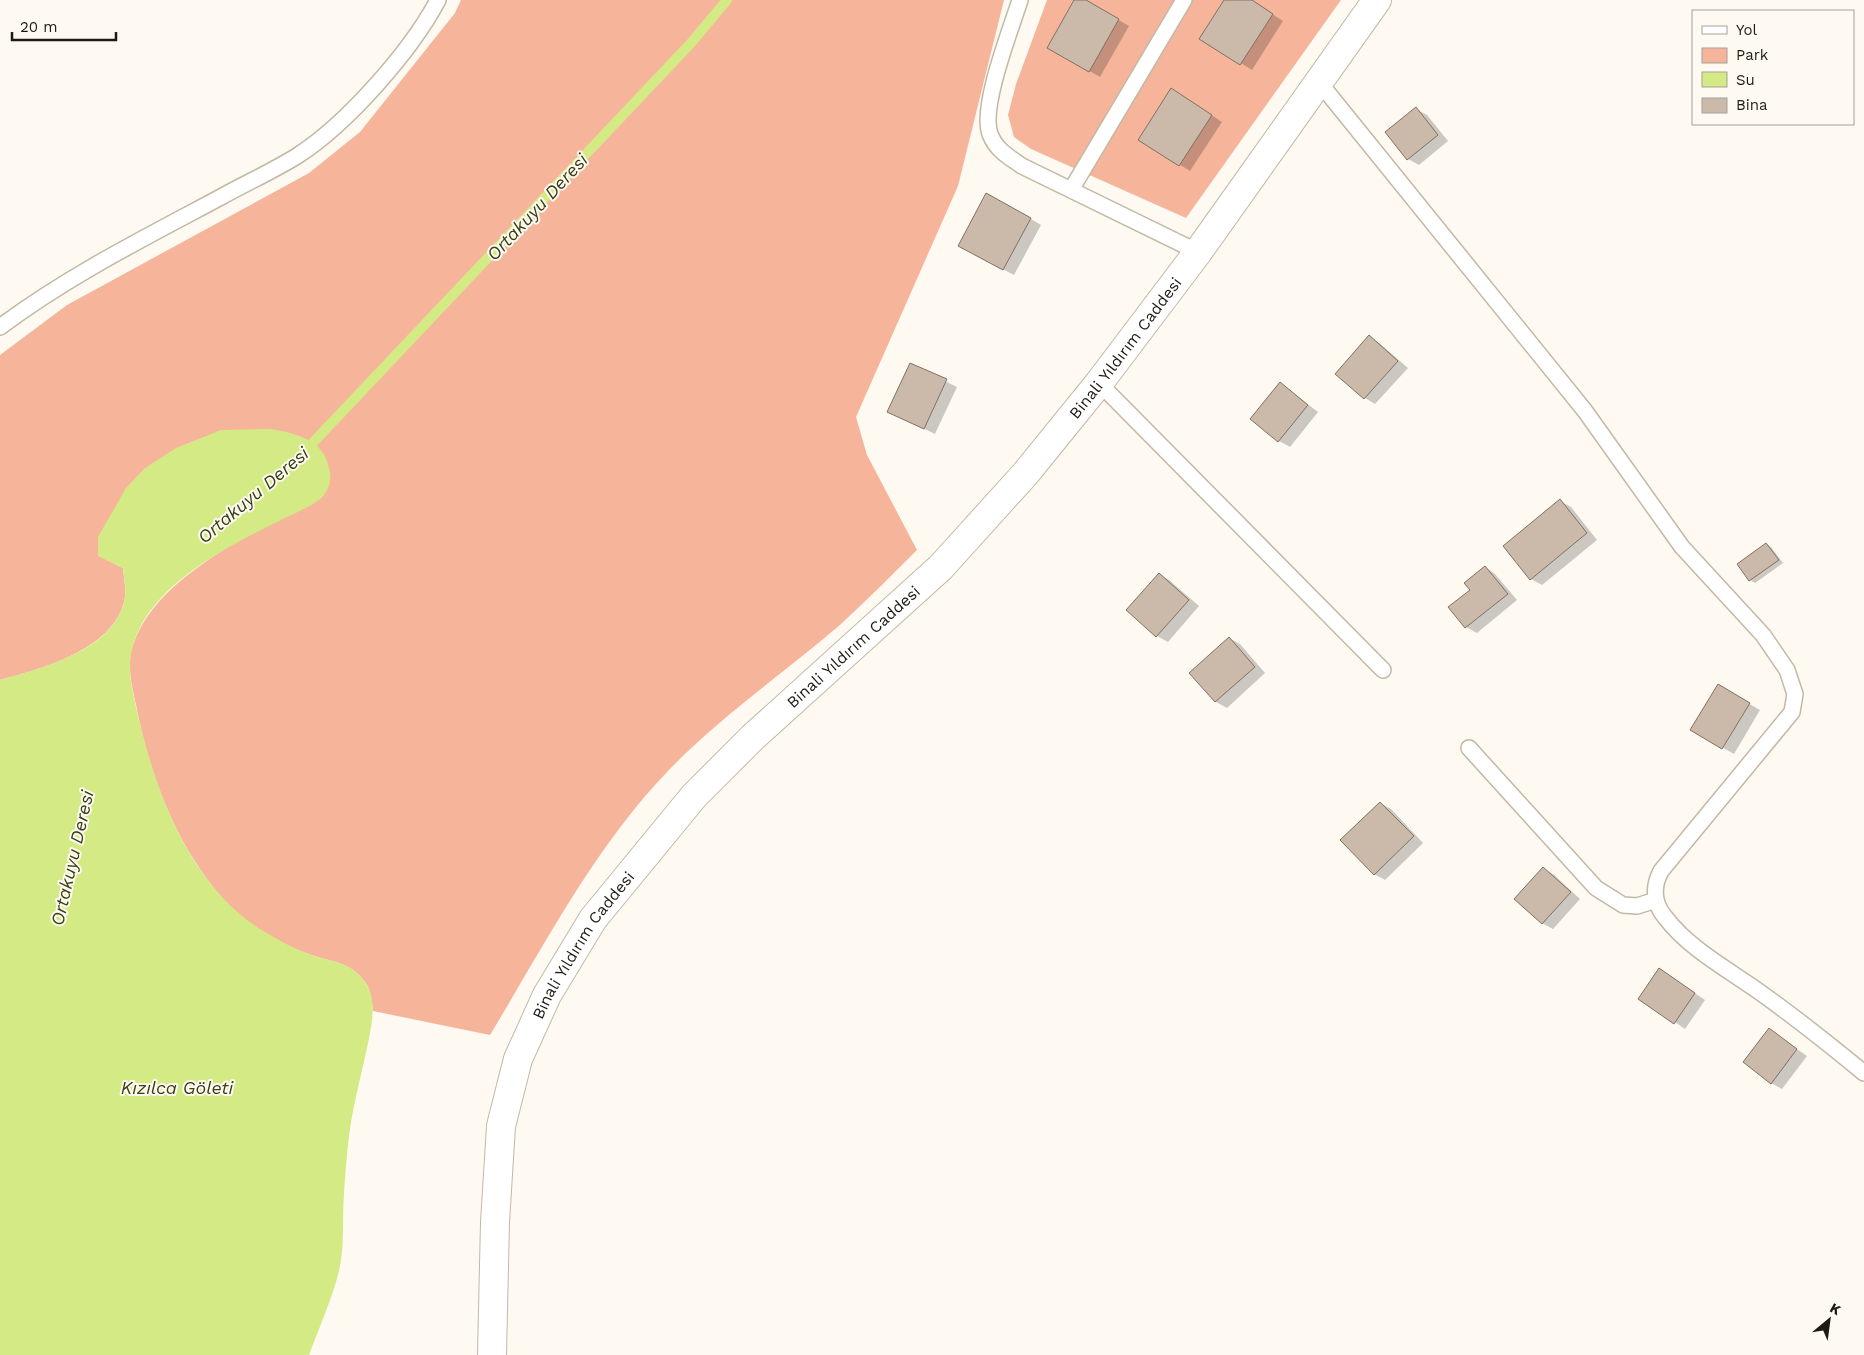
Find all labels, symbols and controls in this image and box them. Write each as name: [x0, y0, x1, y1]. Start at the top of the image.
scale bar: [12, 10, 116, 42]
legend: [1692, 10, 1854, 125]
text: 20 m: [20, 18, 58, 36]
text: Yol: [1736, 21, 1758, 39]
text: Park: [1736, 46, 1769, 64]
text: Su: [1736, 71, 1755, 89]
text: Bina: [1736, 96, 1768, 114]
water label: Ortakuyu Deresi: [482, 148, 593, 265]
street label: Binali Yıldırım Caddesi: [1065, 273, 1185, 422]
water label: Ortakuyu Deresi: [193, 442, 314, 547]
street label: Binali Yıldırım Caddesi: [783, 581, 924, 712]
water label: Ortakuyu Deresi: [46, 787, 98, 928]
street label: Binali Yıldırım Caddesi: [528, 867, 638, 1022]
water label: Kızılca Göleti: [121, 1077, 235, 1098]
north arrow: [1804, 1295, 1854, 1345]
text: K: [1827, 1299, 1844, 1318]

